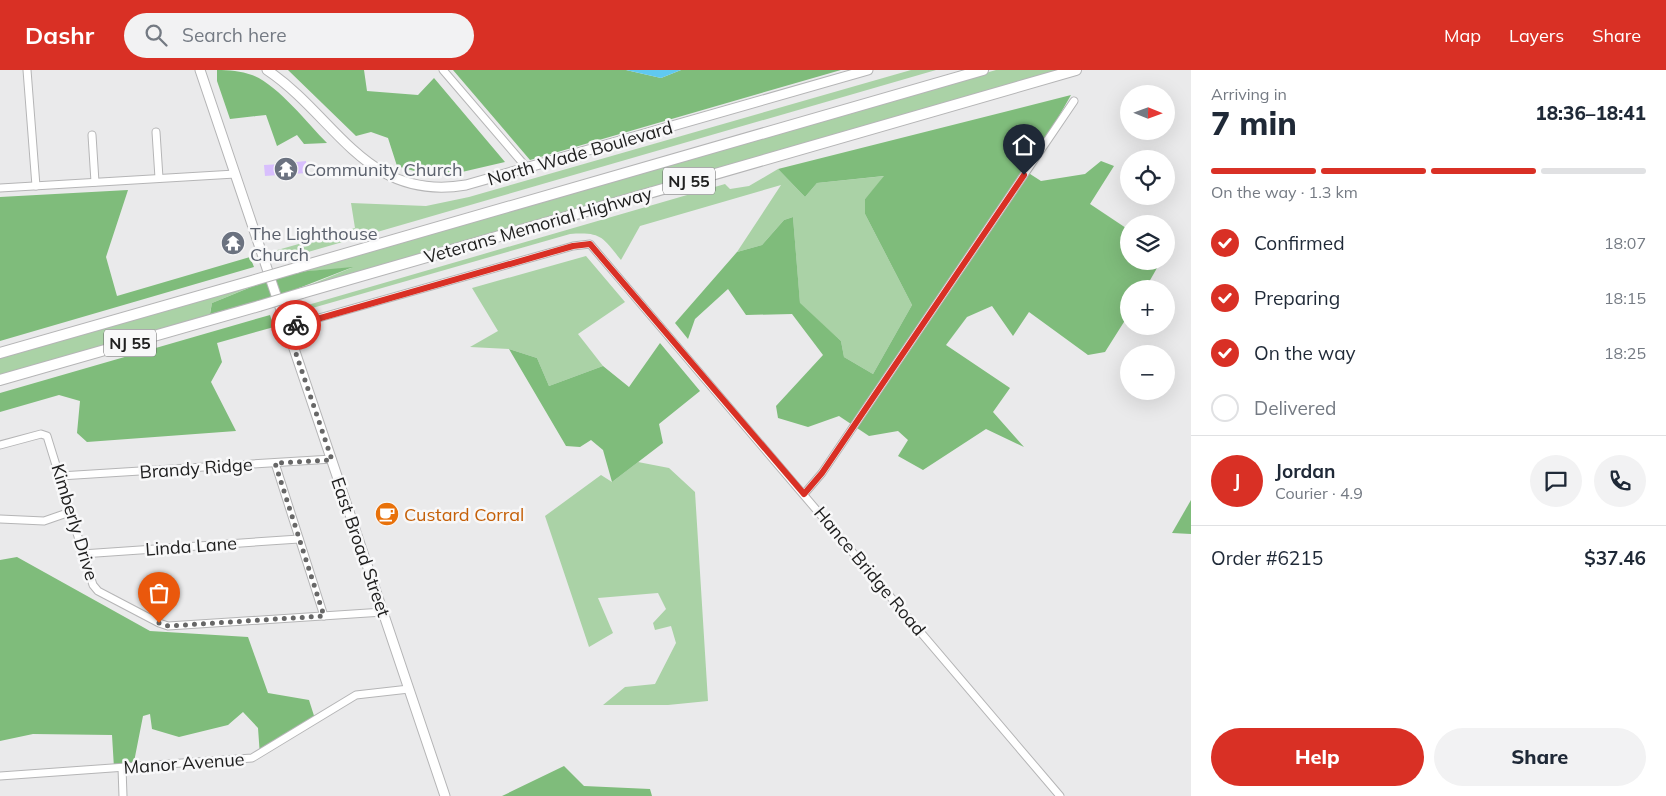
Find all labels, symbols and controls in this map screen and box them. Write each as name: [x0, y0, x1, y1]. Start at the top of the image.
search box: [124, 13, 474, 58]
text: Dashr: [25, 20, 94, 50]
icon: search: [142, 21, 170, 49]
text: Search here: [182, 23, 287, 47]
text: Map: [1444, 24, 1481, 47]
text: Layers: [1509, 24, 1564, 47]
text: Share: [1592, 24, 1641, 47]
text: Arriving in: [1211, 84, 1287, 104]
north arrow: [1120, 85, 1175, 140]
map controls: [1120, 85, 1175, 400]
text: 18:36–18:41: [1535, 101, 1646, 125]
text: 7 min: [1211, 103, 1297, 143]
street label: North Wade Boulevard: [485, 116, 675, 190]
pin: [1003, 124, 1045, 175]
icon: home: [1010, 131, 1038, 159]
button: locate: [1120, 150, 1175, 205]
temple icon: Community Church: [273, 156, 299, 182]
place label: Community Church: [304, 158, 463, 181]
road number: NJ 55: [663, 168, 715, 194]
street label: Veterans Memorial Highway: [422, 181, 655, 269]
text: On the way · 1.3 km: [1211, 182, 1358, 202]
button: layers: [1120, 215, 1175, 270]
place label: The Lighthouse Church: [250, 222, 378, 266]
icon: check: [1211, 229, 1239, 257]
temple icon: The Lighthouse Church: [220, 230, 246, 256]
text: Confirmed: [1254, 231, 1345, 255]
text: 18:07: [1604, 233, 1646, 253]
button: +: [1120, 280, 1175, 335]
icon: check: [1211, 284, 1239, 312]
text: Preparing: [1254, 286, 1340, 310]
text: 18:15: [1604, 288, 1646, 308]
courier: [271, 300, 321, 350]
icon: bike: [282, 311, 310, 339]
road number: NJ 55: [104, 330, 156, 356]
icon: check: [1211, 339, 1239, 367]
text: On the way: [1254, 341, 1356, 365]
text: 18:25: [1604, 343, 1646, 363]
button: −: [1120, 345, 1175, 400]
text: Delivered: [1254, 396, 1336, 420]
street label: Brandy Ridge: [139, 453, 253, 483]
button: chat: [1530, 455, 1582, 507]
button: phone: [1594, 455, 1646, 507]
text: Jordan: [1275, 459, 1335, 483]
street label: Kimberly Drive: [46, 461, 104, 583]
text: J: [1234, 469, 1240, 493]
street label: East Broad Street: [326, 474, 396, 620]
text: Courier · 4.9: [1275, 483, 1363, 503]
cafe icon: Custard Corral: [374, 501, 400, 527]
street label: Hance Bridge Road: [809, 502, 931, 640]
place label: Custard Corral: [404, 503, 524, 526]
street label: Linda Lane: [144, 531, 238, 561]
text: Order #6215: [1211, 546, 1323, 570]
text: $37.46: [1584, 546, 1646, 570]
pin: [138, 572, 180, 623]
icon: bag: [145, 579, 173, 607]
button: Help: [1211, 728, 1424, 786]
button: Share: [1434, 728, 1646, 786]
street label: Manor Avenue: [123, 747, 245, 779]

